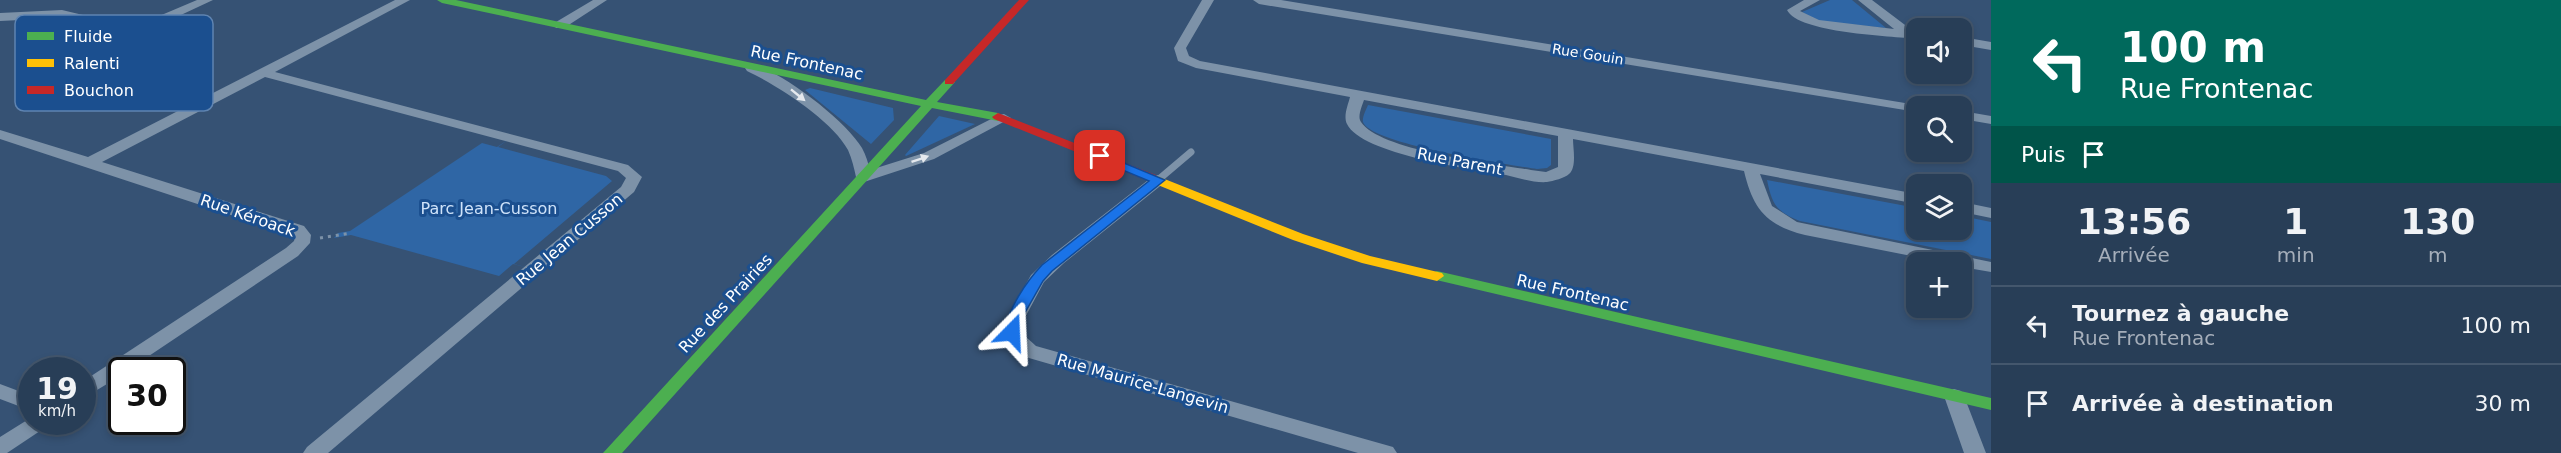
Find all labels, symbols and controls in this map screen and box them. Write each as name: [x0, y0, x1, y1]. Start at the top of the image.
legend: [15, 15, 213, 111]
map controls: [1906, 18, 1972, 318]
button: sound: [1906, 18, 1972, 84]
text: 100 m: [2120, 23, 2266, 72]
icon: left: [2021, 24, 2099, 102]
text: Fluide: [64, 27, 112, 46]
street label: Rue Gouin: [1551, 40, 1625, 68]
street label: Rue Frontenac: [749, 41, 865, 84]
text: Ralenti: [64, 54, 120, 73]
text: Rue Frontenac: [2120, 73, 2313, 104]
text: Bouchon: [64, 81, 134, 100]
one-way arrow: [790, 88, 806, 101]
button: search: [1906, 96, 1972, 162]
pin: [1074, 130, 1125, 181]
icon: arrive: [2077, 138, 2110, 171]
icon: arrive: [1083, 139, 1116, 172]
text: Puis: [2021, 142, 2065, 167]
street label: Rue Parent: [1416, 144, 1504, 179]
one-way arrow: [911, 154, 929, 163]
button: layers: [1906, 174, 1972, 240]
street label: Rue Jean Cusson: [512, 189, 626, 289]
street label: Rue Kéroack: [198, 190, 298, 241]
park label: Parc Jean-Cusson: [420, 199, 558, 218]
text: 13:56: [2077, 201, 2191, 242]
text: 1: [2283, 201, 2308, 242]
text: 130: [2400, 201, 2475, 242]
text: Arrivée: [2098, 243, 2170, 267]
text: min: [2277, 243, 2315, 267]
text: m: [2428, 243, 2448, 267]
street label: Rue des Prairies: [675, 250, 776, 357]
button: +: [1906, 252, 1972, 318]
street label: Rue Frontenac: [1515, 270, 1631, 315]
position arrow: [980, 300, 1044, 364]
text: Tournez à gauche: [2072, 301, 2289, 326]
icon: left: [2021, 309, 2054, 342]
text: 100 m: [2461, 313, 2531, 338]
text: Rue Frontenac: [2072, 326, 2215, 350]
street label: Rue Maurice-Langevin: [1055, 350, 1231, 417]
speed limit sign: 30: [108, 357, 186, 435]
text: 19: [36, 371, 78, 406]
icon: arrive: [2021, 387, 2054, 420]
text: Arrivée à destination: [2072, 391, 2334, 416]
text: 30 m: [2475, 391, 2531, 416]
text: km/h: [38, 402, 76, 420]

